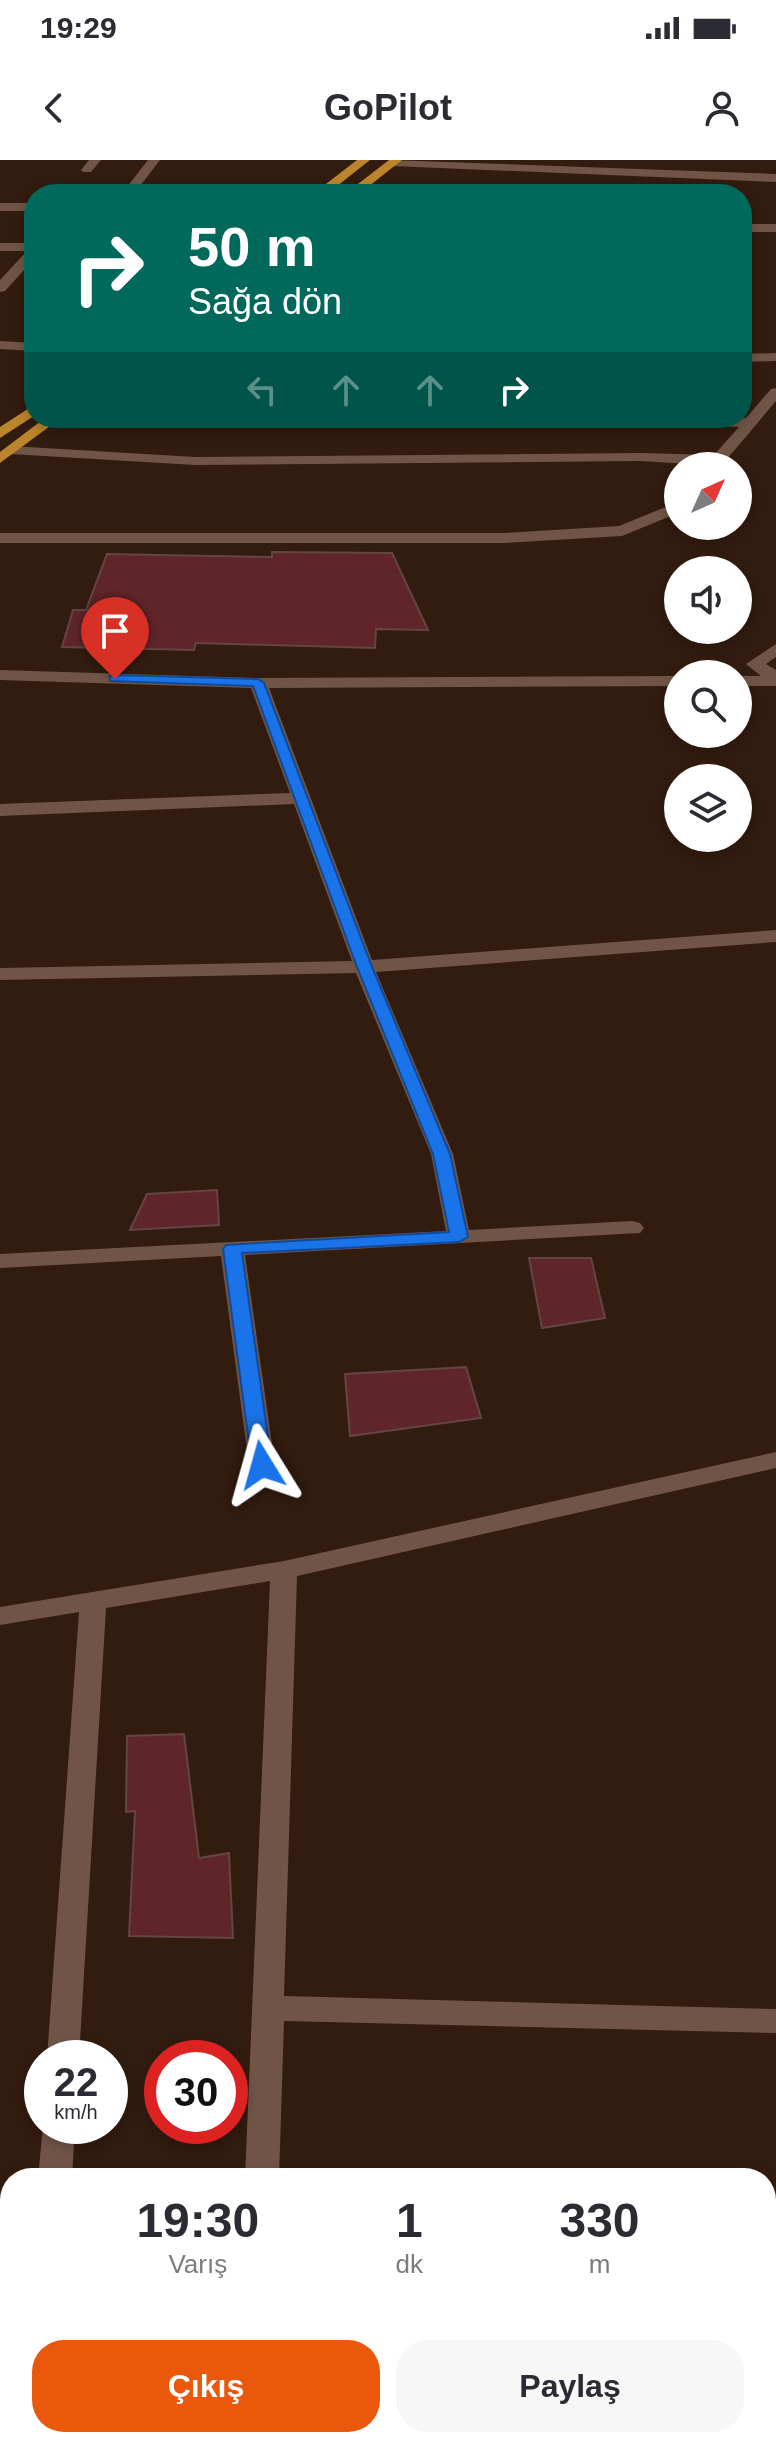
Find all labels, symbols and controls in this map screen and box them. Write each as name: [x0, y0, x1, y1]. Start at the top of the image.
text: 19:29: [40, 11, 117, 44]
icon: back: [32, 86, 76, 130]
icon: person: [700, 86, 744, 130]
text: GoPilot: [324, 87, 452, 128]
text: 50 m: [188, 215, 316, 278]
icon: right: [56, 216, 160, 320]
text: Sağa dön: [188, 281, 342, 322]
icon: left: [240, 368, 284, 412]
icon: ahead: [324, 368, 368, 412]
icon: ahead: [408, 368, 452, 412]
icon: right: [492, 368, 536, 412]
north arrow: [664, 452, 752, 540]
map controls: [664, 452, 752, 852]
button: sound: [664, 556, 752, 644]
pin: [81, 597, 149, 679]
icon: arrive: [93, 609, 137, 653]
button: search: [664, 660, 752, 748]
button: layers: [664, 764, 752, 852]
position arrow: [220, 1423, 304, 1507]
speed limit sign: 30: [144, 2040, 248, 2144]
text: 22: [54, 2060, 98, 2104]
text: km/h: [54, 2101, 98, 2123]
text: 19:30: [136, 2194, 259, 2247]
text: 1: [396, 2194, 423, 2247]
text: 330: [559, 2194, 640, 2247]
text: Varış: [168, 2249, 227, 2279]
text: dk: [396, 2249, 423, 2279]
text: m: [589, 2249, 610, 2279]
button: Çıkış: [32, 2340, 380, 2432]
button: Paylaş: [396, 2340, 744, 2432]

